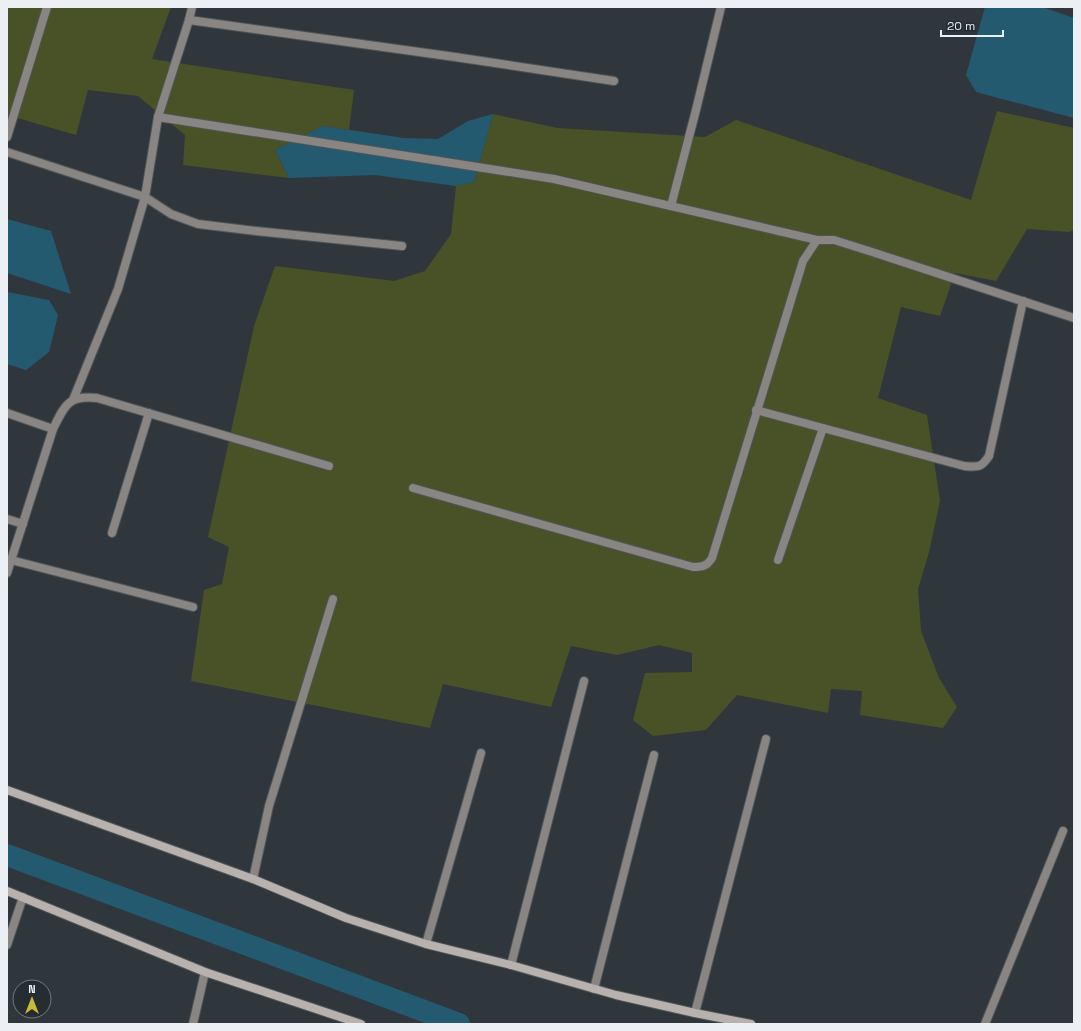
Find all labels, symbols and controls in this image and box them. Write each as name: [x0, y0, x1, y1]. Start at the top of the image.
scale bar: [941, 12, 1003, 38]
text: 20 m: [947, 18, 975, 34]
north arrow: [12, 979, 52, 1019]
text: N: [28, 982, 36, 996]

